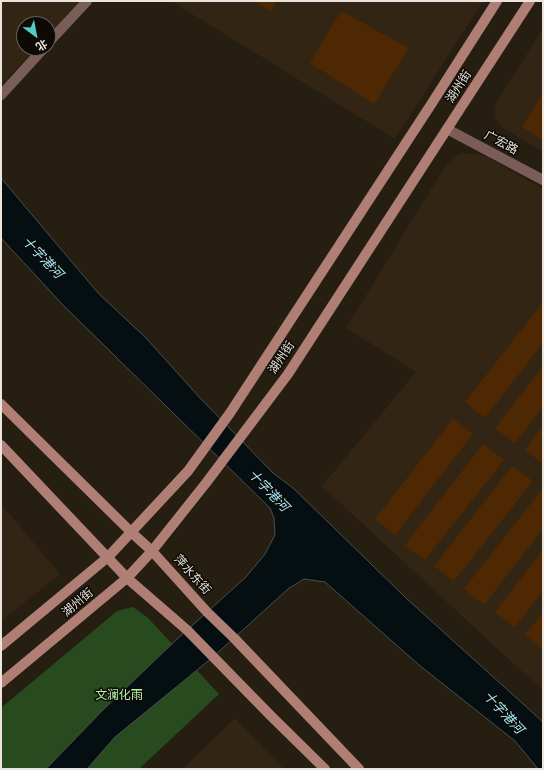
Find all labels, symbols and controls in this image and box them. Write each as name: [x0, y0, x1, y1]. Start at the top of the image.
north arrow: [16, 16, 56, 56]
text: 北: [33, 36, 50, 54]
street label: 湖州街: [443, 68, 475, 106]
street label: 广宏路: [482, 128, 520, 158]
water label: 十字港河: [18, 234, 66, 282]
street label: 湖州街: [266, 339, 298, 377]
water label: 十字港河: [244, 467, 292, 515]
street label: 萍水东街: [171, 552, 213, 598]
street label: 湖州街: [60, 586, 96, 620]
park label: 文澜化雨: [95, 689, 143, 703]
water label: 十字港河: [480, 689, 526, 737]

